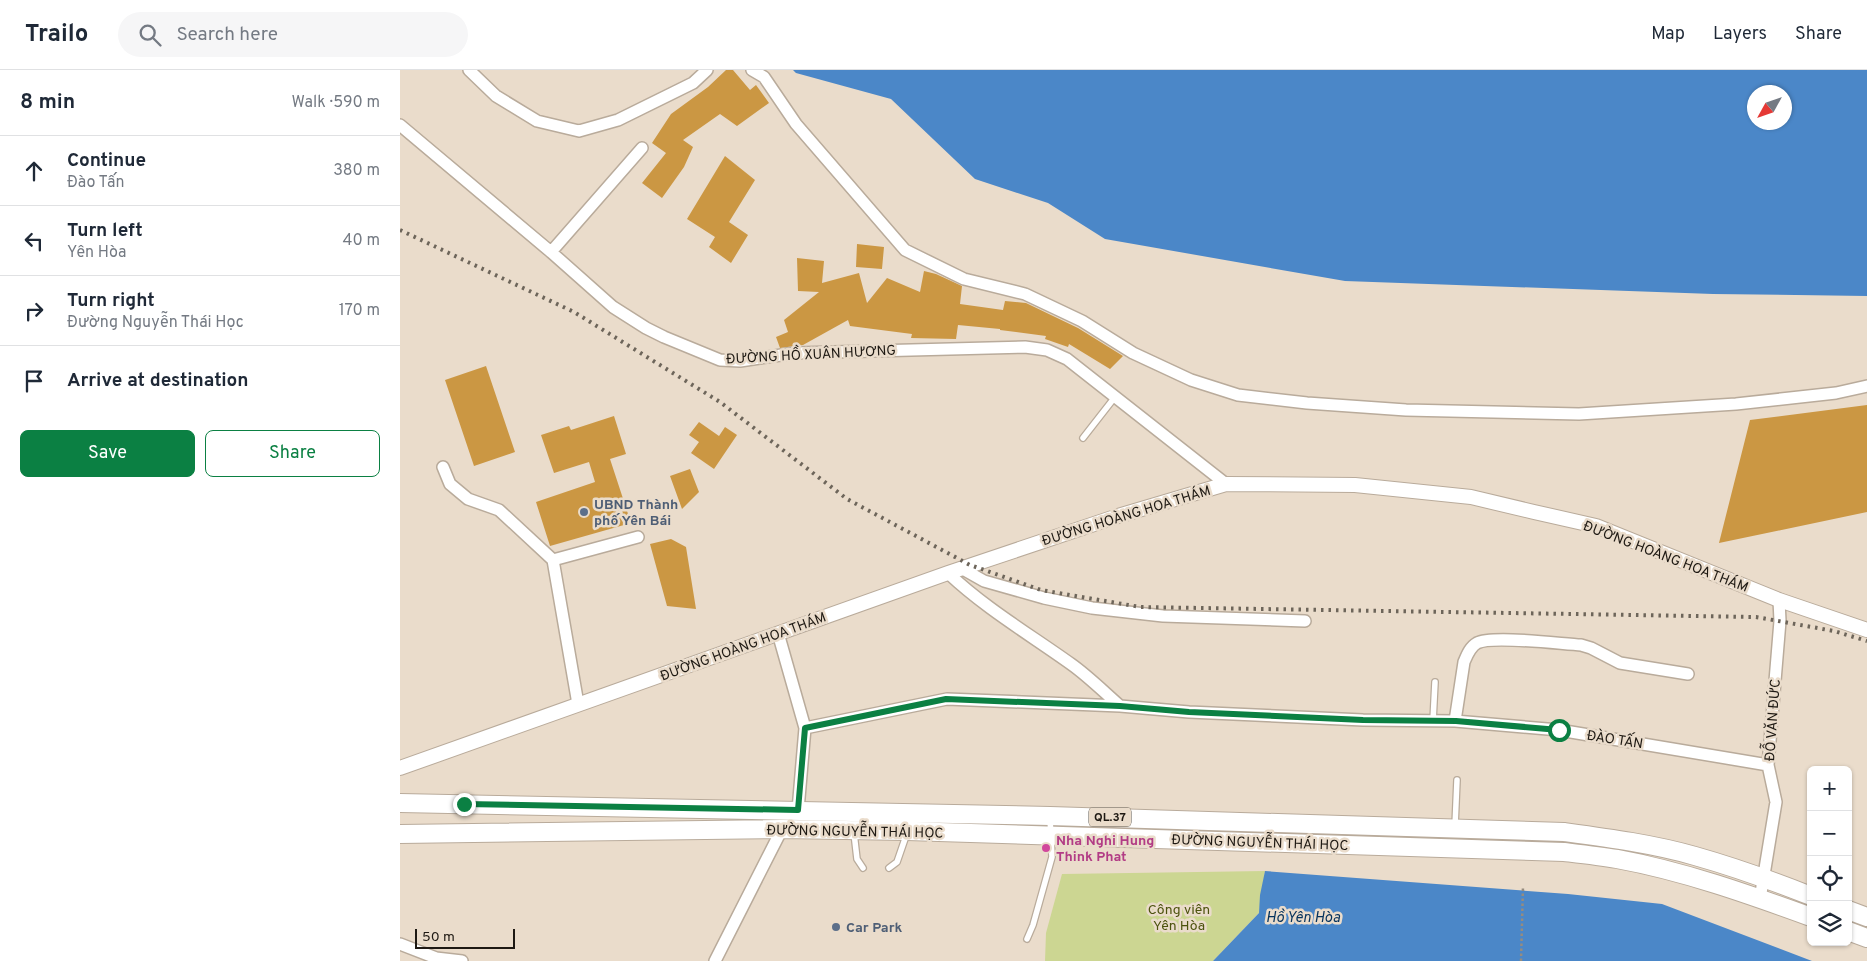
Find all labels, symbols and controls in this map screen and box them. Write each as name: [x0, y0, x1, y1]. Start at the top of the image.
search box: [118, 12, 468, 57]
text: Trailo: [25, 20, 88, 50]
icon: search: [136, 21, 164, 49]
text: Search here: [176, 23, 278, 47]
text: Map: [1651, 23, 1685, 46]
text: Layers: [1713, 23, 1767, 46]
text: Share: [1795, 23, 1842, 46]
north arrow: [1747, 85, 1792, 130]
text: 8 min: [20, 89, 75, 116]
text: Walk · 590 m: [292, 93, 380, 113]
text: Continue: [67, 149, 146, 173]
icon: ahead: [20, 157, 48, 185]
text: 380 m: [333, 161, 380, 181]
text: Đào Tấn: [67, 173, 124, 193]
text: Turn left: [67, 219, 143, 243]
icon: left: [20, 227, 48, 255]
text: 40 m: [342, 231, 380, 251]
text: Yên Hòa: [67, 243, 127, 263]
text: Turn right: [67, 289, 155, 313]
icon: right: [20, 297, 48, 325]
text: 170 m: [339, 301, 380, 321]
text: Đường Nguyễn Thái Học: [67, 313, 244, 333]
street label: ĐƯỜNG HỒ XUÂN HƯƠNG: [725, 340, 897, 368]
icon: arrive: [20, 367, 48, 395]
text: Arrive at destination: [67, 369, 248, 393]
button: Save: [20, 430, 195, 477]
button: Share: [205, 430, 380, 477]
street label: ĐƯỜNG HOÀNG HOA THÁM: [1040, 482, 1213, 550]
place label: UBND Thành phố Yên Bái: [594, 497, 678, 530]
marker: UBND Thành phố Yên Bái: [578, 506, 590, 518]
street label: ĐƯỜNG HOÀNG HOA THÁM: [1580, 517, 1751, 597]
street label: ĐƯỜNG HOÀNG HOA THÁM: [658, 608, 829, 685]
street label: ĐỖ VĂN ĐỨC: [1759, 678, 1785, 762]
route start: [1548, 719, 1571, 742]
street label: ĐÀO TẤN: [1585, 726, 1644, 753]
map controls: [1807, 766, 1852, 946]
button: +: [1807, 766, 1852, 811]
route end: [453, 793, 476, 816]
road number: QL.37: [1089, 808, 1131, 826]
button: −: [1807, 811, 1852, 856]
street label: ĐƯỜNG NGUYỄN THÁI HỌC: [766, 819, 944, 843]
street label: ĐƯỜNG NGUYỄN THÁI HỌC: [1171, 829, 1349, 855]
place label: Nha Nghi Hung Think Phat: [1056, 833, 1154, 866]
marker: Nha Nghi Hung Think Phat: [1040, 842, 1052, 854]
button: locate: [1807, 856, 1852, 901]
button: layers: [1807, 901, 1852, 946]
park label: Công viên Yên Hòa: [1148, 902, 1210, 935]
water label: Hồ Yên Hòa: [1266, 908, 1340, 928]
place label: Car Park: [846, 920, 902, 937]
marker: Car Park: [830, 921, 842, 933]
scale bar: [415, 926, 515, 949]
text: 50 m: [422, 929, 455, 946]

